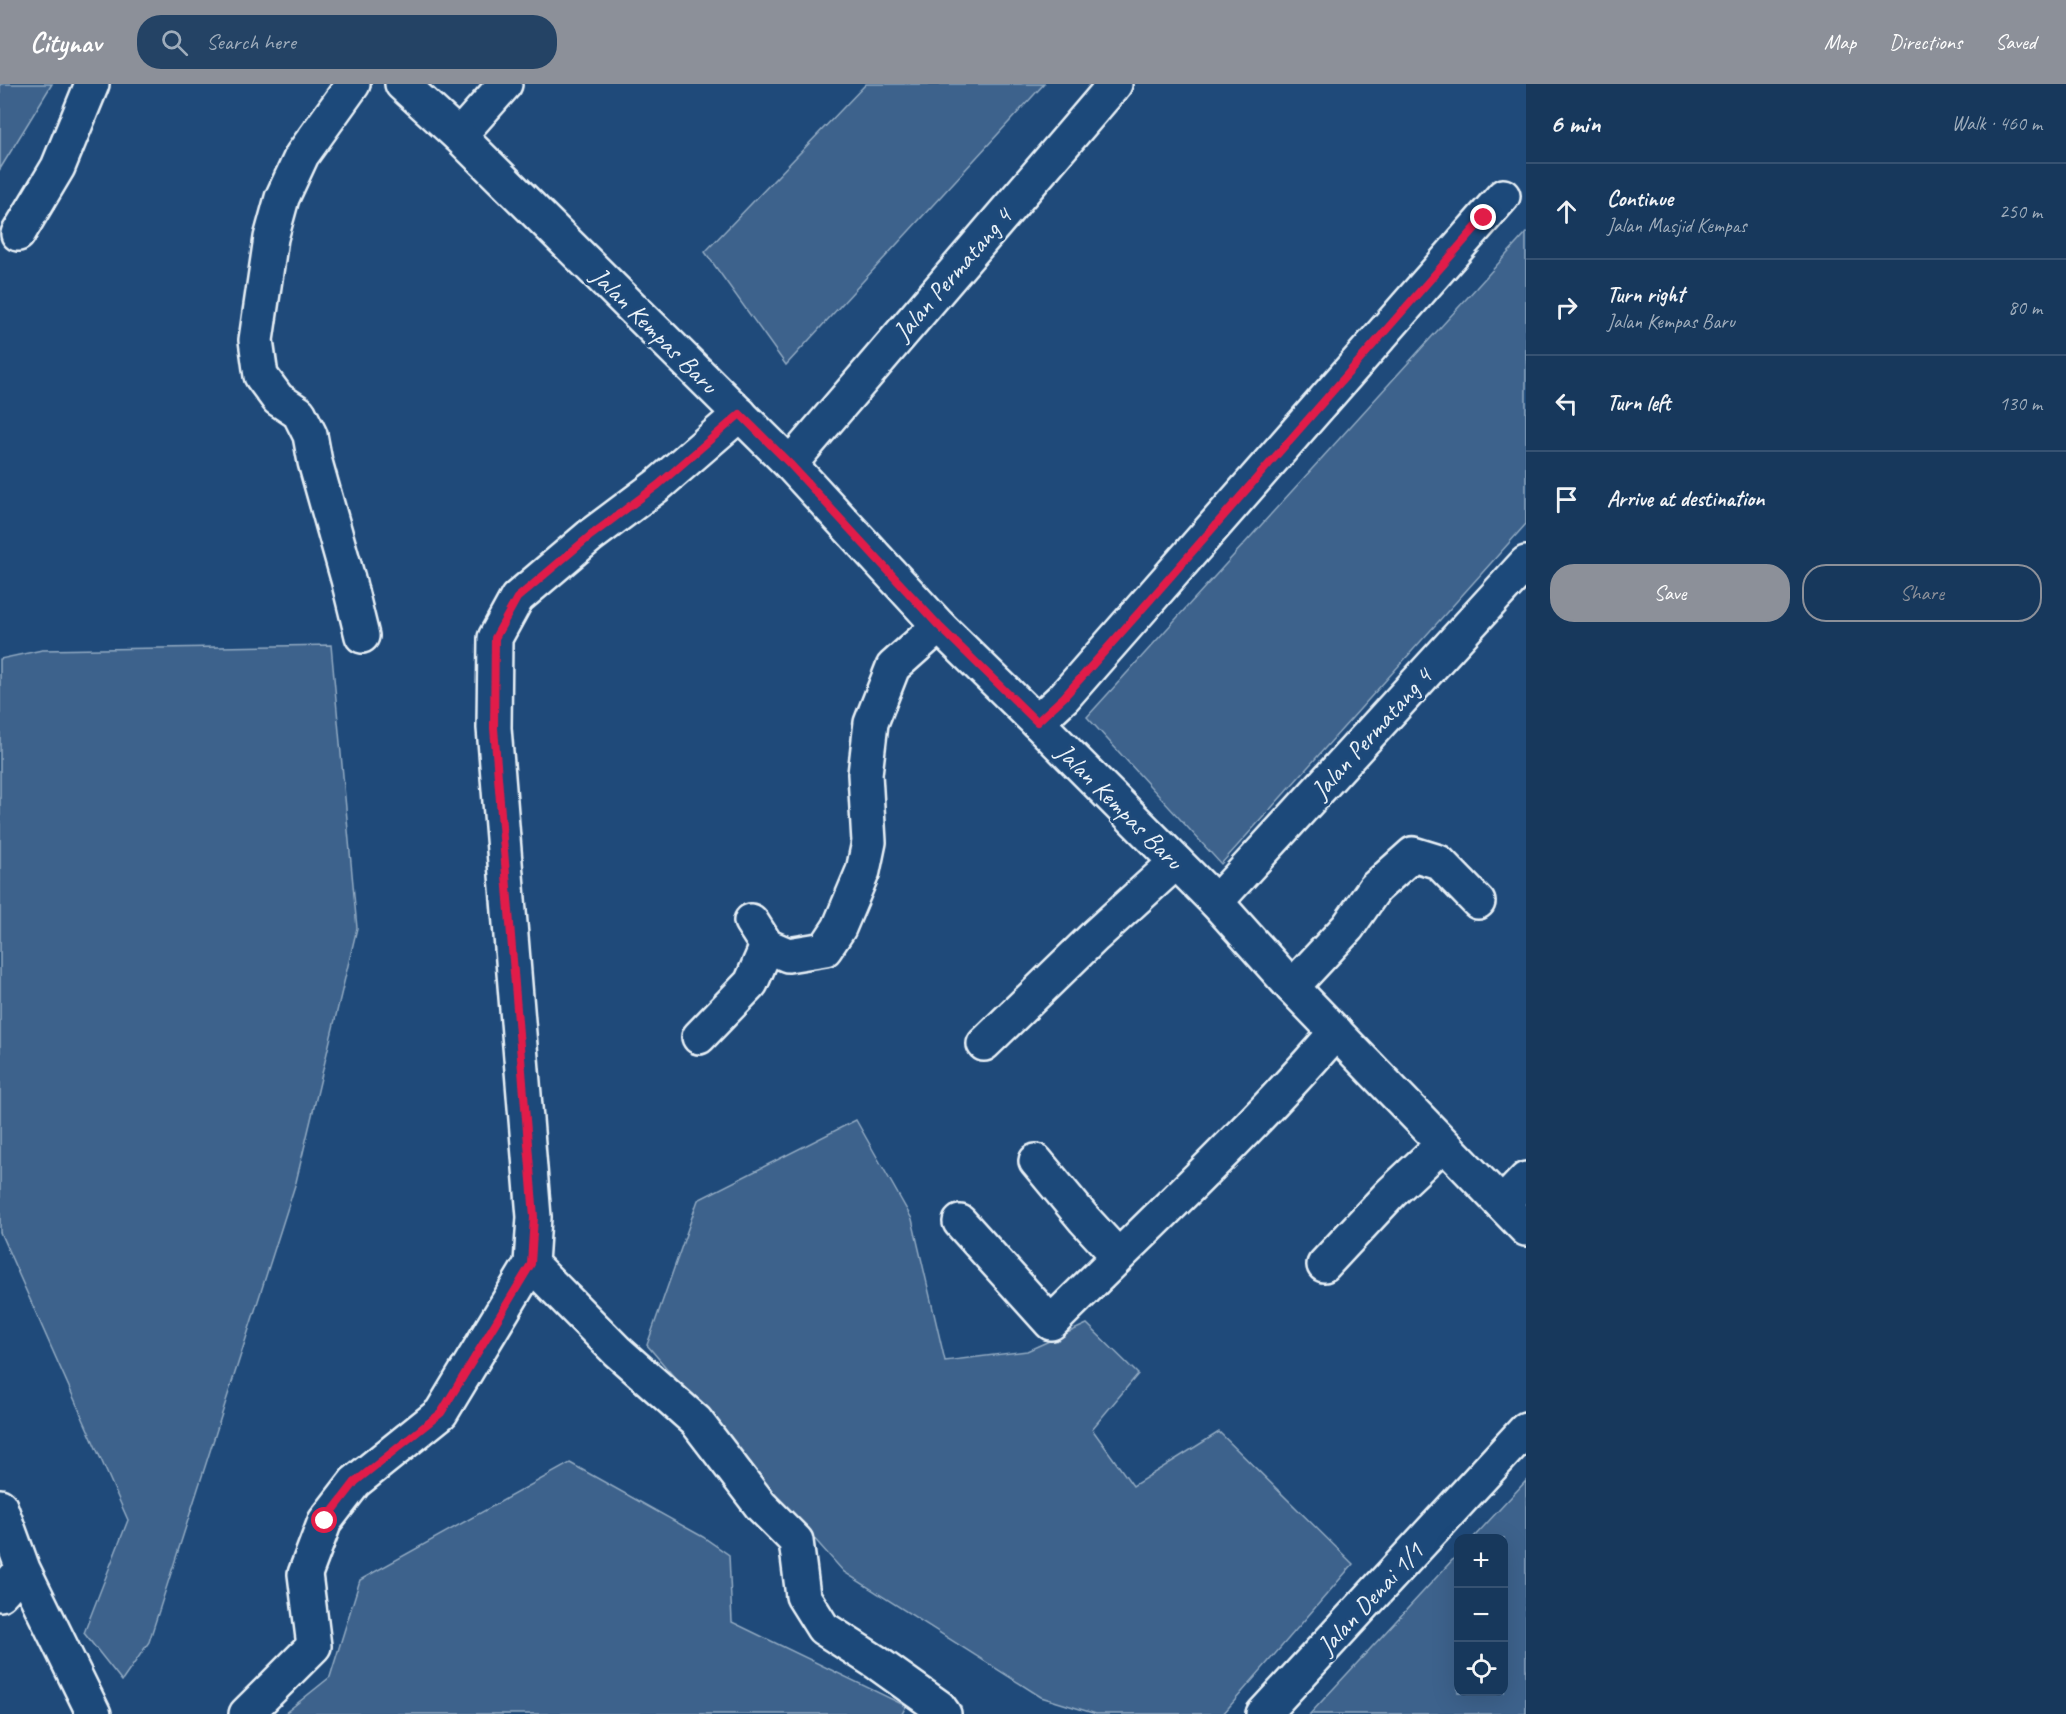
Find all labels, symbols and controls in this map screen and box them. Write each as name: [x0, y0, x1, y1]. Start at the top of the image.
search box: [137, 15, 557, 69]
text: Citynav: [30, 25, 101, 60]
icon: search: [158, 26, 191, 59]
text: Search here: [206, 28, 296, 56]
text: Map: [1824, 29, 1856, 55]
text: Directions: [1889, 29, 1962, 55]
text: Saved: [1995, 29, 2036, 55]
text: 6 min: [1550, 107, 1600, 140]
text: Walk · 460 m: [1952, 111, 2042, 136]
text: Continue: [1607, 185, 1673, 213]
icon: ahead: [1550, 195, 1583, 228]
street label: Jalan Permatang 4: [884, 199, 1021, 349]
text: 250 m: [1999, 199, 2042, 224]
route end: [1470, 204, 1496, 230]
text: Jalan Masjid Kempas: [1607, 213, 1746, 238]
street label: Jalan Kempas Baru: [583, 259, 726, 402]
text: Turn right: [1607, 281, 1684, 309]
icon: right: [1550, 291, 1583, 324]
text: 80 m: [2008, 295, 2042, 320]
text: Jalan Kempas Baru: [1607, 309, 1735, 334]
icon: left: [1550, 387, 1583, 420]
text: Turn left: [1607, 389, 1671, 417]
text: 130 m: [1999, 391, 2042, 416]
icon: arrive: [1550, 483, 1583, 516]
text: Arrive at destination: [1607, 485, 1764, 513]
button: Save: [1550, 564, 1790, 622]
button: Share: [1802, 564, 2042, 622]
street label: Jalan Permatang 4: [1302, 659, 1440, 807]
street label: Jalan Kempas Baru: [1048, 735, 1191, 878]
route start: [311, 1507, 337, 1533]
street label: Jalan Denai 1/1: [1309, 1534, 1432, 1663]
map controls: [1454, 1534, 1508, 1696]
button: +: [1454, 1534, 1508, 1588]
button: −: [1454, 1588, 1508, 1642]
button: locate: [1454, 1642, 1508, 1696]

